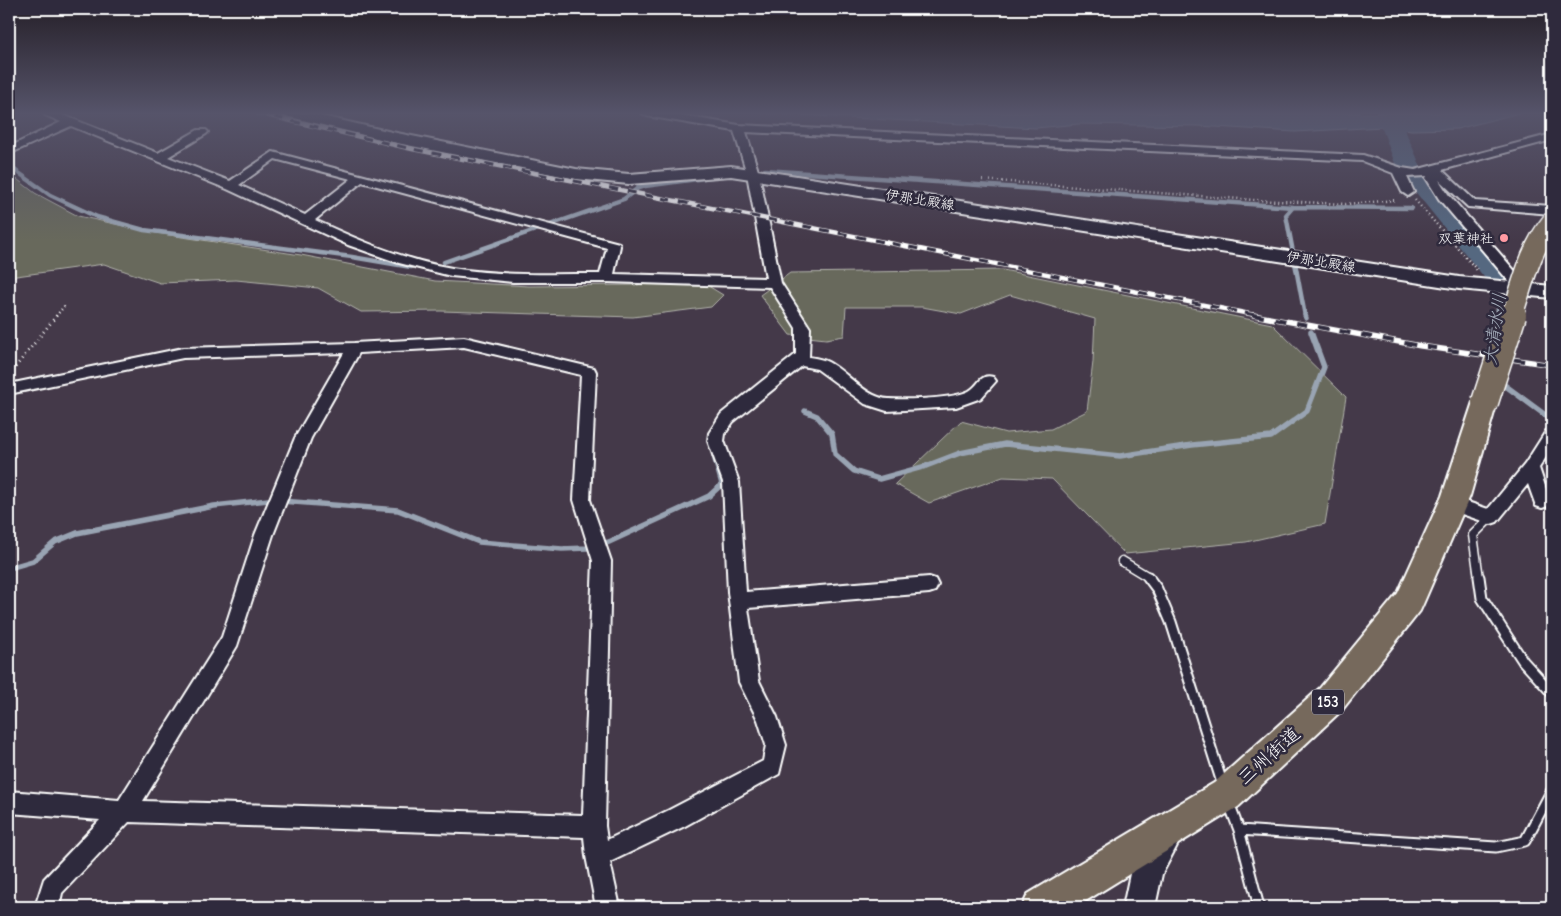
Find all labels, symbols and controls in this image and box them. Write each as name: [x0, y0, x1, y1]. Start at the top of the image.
street label: 伊那北殿線: [884, 186, 956, 214]
place label: 双葉神社: [1438, 230, 1494, 247]
marker: 双葉神社: [1498, 232, 1510, 244]
street label: 伊那北殿線: [1285, 248, 1357, 276]
water label: 大清水川: [1480, 292, 1510, 366]
road number: 153: [1312, 690, 1344, 714]
street label: 三州街道: [1233, 722, 1305, 790]

